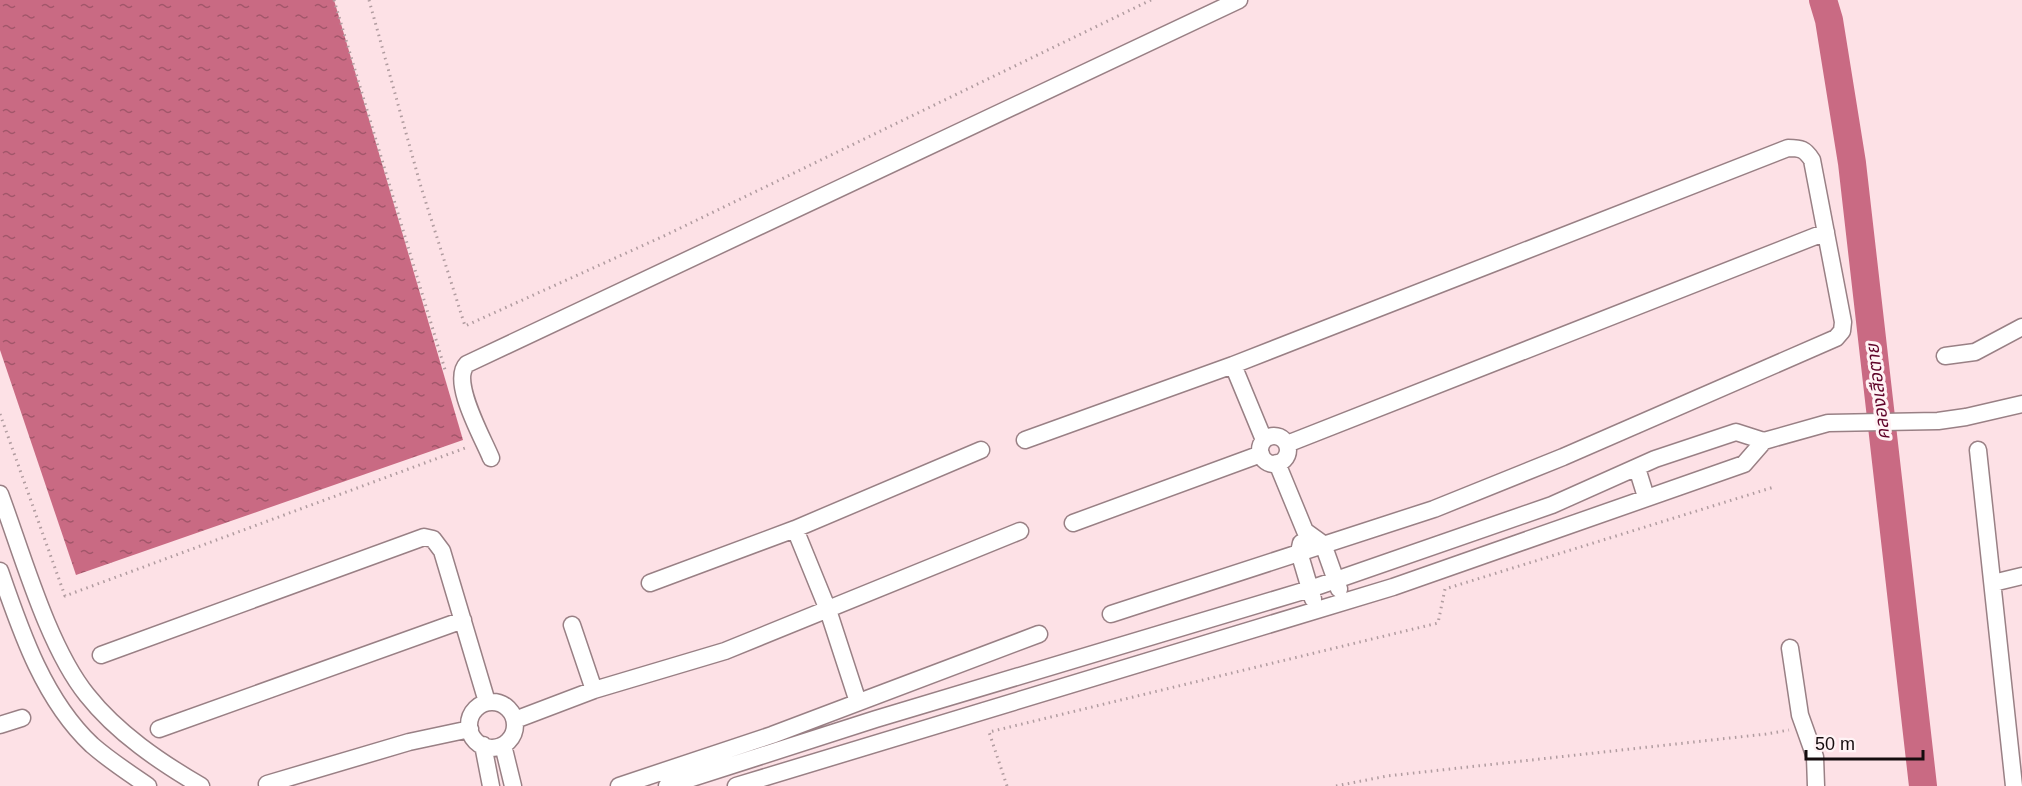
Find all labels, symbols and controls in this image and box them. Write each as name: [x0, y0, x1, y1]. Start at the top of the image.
water label: คลองเสือตาย: [1862, 342, 1894, 441]
scale bar: [1806, 723, 1923, 761]
text: 50 m: [1815, 734, 1855, 754]

